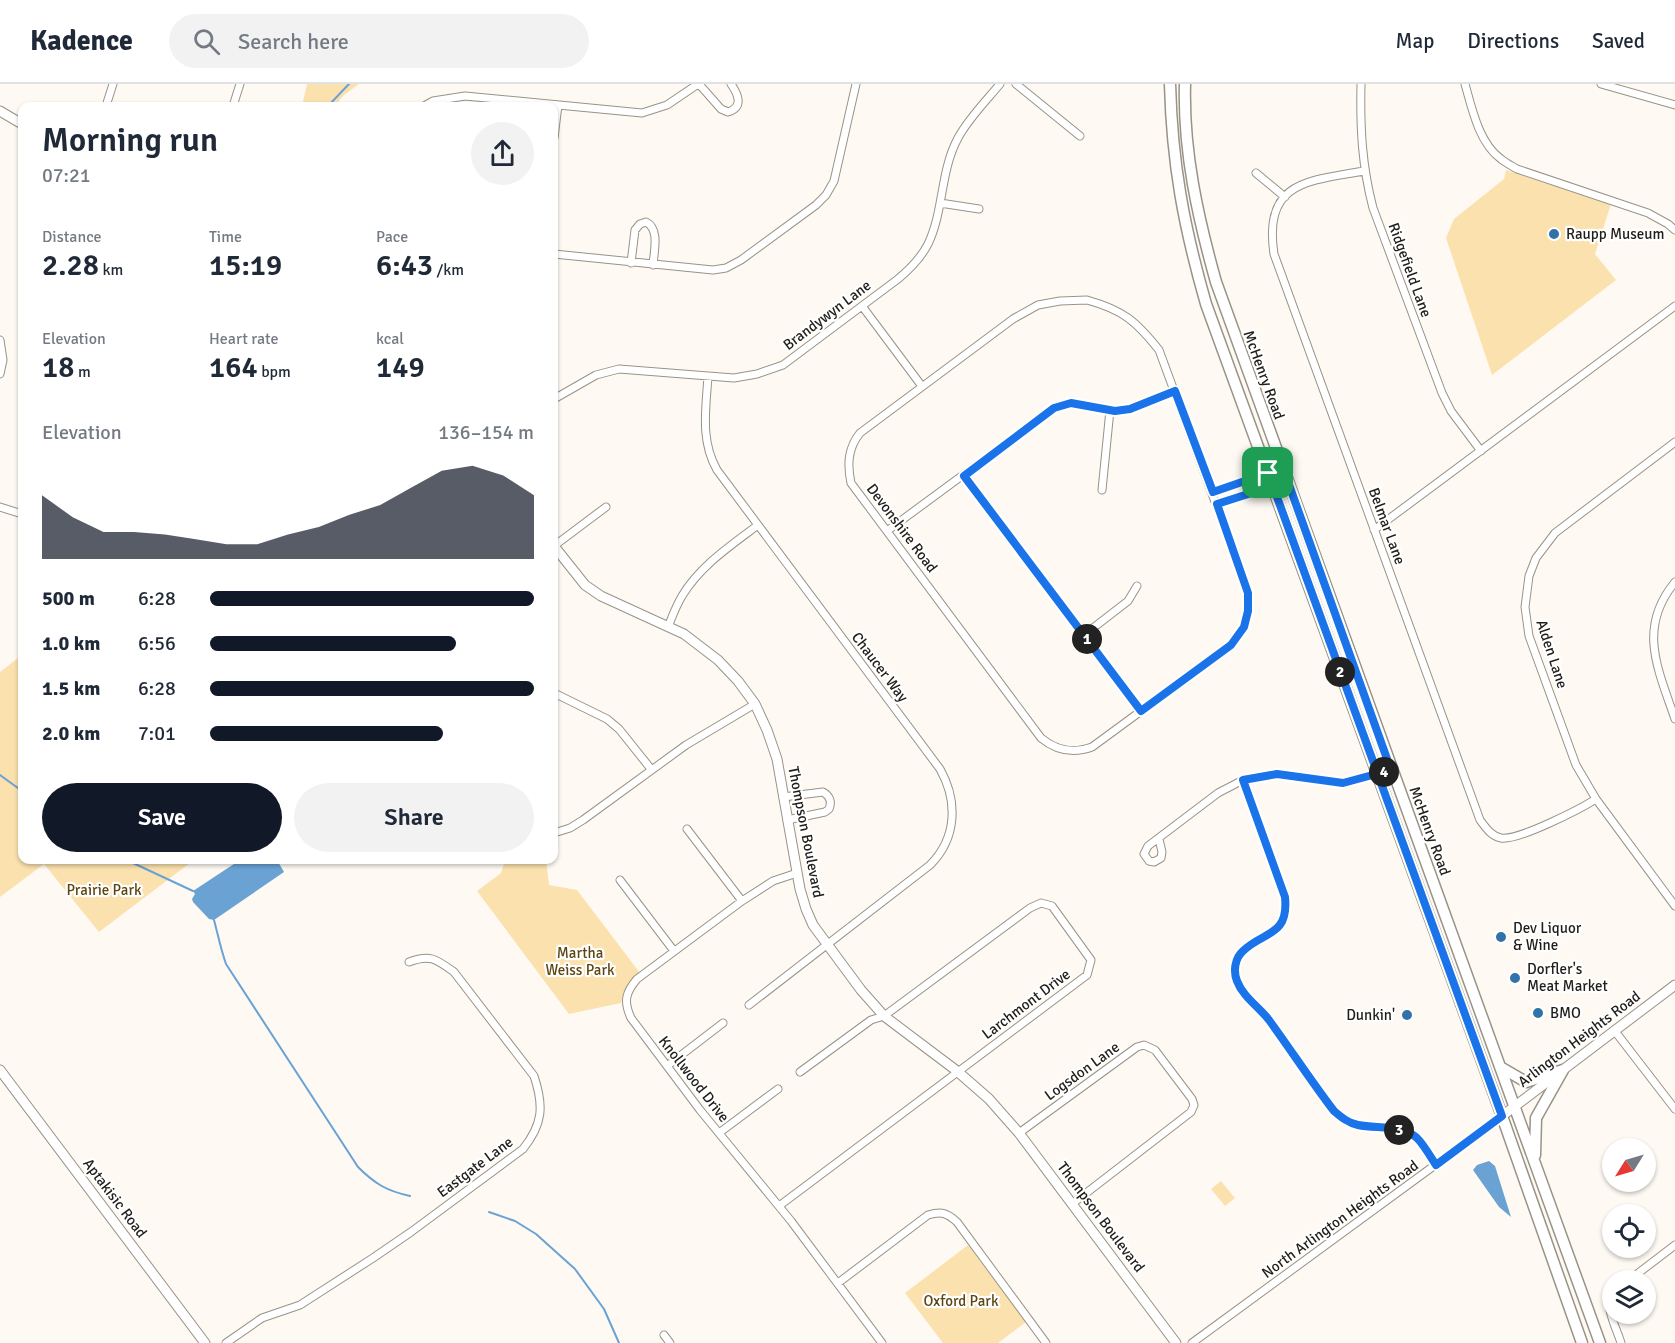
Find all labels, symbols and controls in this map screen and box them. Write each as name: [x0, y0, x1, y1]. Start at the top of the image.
search box: [169, 14, 589, 68]
text: Kadence: [30, 24, 133, 58]
icon: search: [190, 25, 223, 58]
text: Search here: [238, 28, 349, 55]
text: Map: [1396, 28, 1434, 54]
text: Directions: [1467, 28, 1559, 54]
text: Saved: [1592, 28, 1645, 54]
text: Morning run: [42, 120, 218, 161]
button: share: [471, 122, 534, 185]
text: 07:21: [42, 163, 91, 188]
street label: Ridgefield Lane: [1385, 220, 1435, 320]
place label: Raupp Museum: [1566, 225, 1664, 243]
text: Distance: [42, 227, 102, 247]
text: Time: [209, 227, 242, 247]
text: Pace: [376, 227, 408, 247]
marker: Raupp Museum: [1547, 227, 1561, 241]
text: 2.28: [42, 247, 99, 284]
text: 15:19: [209, 247, 282, 284]
text: 6:43: [376, 247, 433, 284]
text: km: [99, 260, 123, 280]
text: /km: [433, 260, 464, 280]
street label: Brandywyn Lane: [780, 276, 874, 354]
street label: McHenry Road: [1240, 328, 1288, 422]
text: Elevation: [42, 329, 106, 349]
text: Heart rate: [209, 329, 278, 349]
text: kcal: [376, 329, 404, 349]
text: 18: [42, 349, 74, 386]
text: 164: [209, 349, 258, 386]
text: 149: [376, 349, 425, 386]
text: m: [74, 362, 91, 382]
text: bpm: [258, 362, 291, 382]
text: Elevation: [42, 420, 122, 445]
text: 136–154 m: [438, 420, 534, 445]
pin: [1242, 447, 1293, 498]
icon: arrive: [1251, 456, 1284, 489]
street label: Devonshire Road: [863, 480, 941, 576]
street label: Belmar Lane: [1365, 485, 1409, 567]
text: 500 m: [42, 586, 95, 611]
text: 6:28: [138, 586, 176, 611]
street label: Alden Lane: [1532, 617, 1572, 691]
pin: 1: [1072, 624, 1102, 654]
street label: Chaucer Way: [848, 628, 912, 706]
text: 1: [1083, 629, 1091, 649]
text: 1.0 km: [42, 631, 100, 656]
text: 6:56: [138, 631, 176, 656]
pin: 2: [1325, 657, 1355, 687]
text: 2: [1336, 662, 1344, 682]
text: 1.5 km: [42, 676, 100, 701]
text: 6:28: [138, 676, 176, 701]
text: 2.0 km: [42, 721, 100, 746]
text: 7:01: [138, 721, 176, 746]
pin: 4: [1369, 757, 1399, 787]
text: 4: [1380, 762, 1388, 782]
street label: Thompson Boulevard: [784, 765, 828, 899]
button: Save: [42, 783, 282, 852]
button: Share: [294, 783, 534, 852]
street label: McHenry Road: [1406, 784, 1454, 878]
park label: Prairie Park: [67, 881, 142, 899]
place label: Dev Liquor & Wine: [1513, 919, 1582, 954]
marker: Dev Liquor & Wine: [1494, 930, 1508, 944]
park label: Martha Weiss Park: [546, 944, 615, 979]
place label: Dorfler's Meat Market: [1527, 960, 1608, 995]
street label: Larchmont Drive: [978, 965, 1074, 1043]
marker: Dorfler's Meat Market: [1508, 971, 1522, 985]
street label: Arlington Heights Road: [1514, 987, 1644, 1091]
place label: BMO: [1550, 1004, 1581, 1022]
place label: Dunkin': [1346, 1006, 1395, 1024]
marker: BMO: [1531, 1006, 1545, 1020]
marker: Dunkin': [1400, 1008, 1414, 1022]
street label: Knollwood Drive: [655, 1032, 733, 1126]
street label: Logsdon Lane: [1041, 1038, 1123, 1104]
pin: 3: [1384, 1115, 1414, 1145]
text: 3: [1395, 1120, 1403, 1140]
street label: Eastgate Lane: [434, 1133, 516, 1201]
north arrow: [1602, 1138, 1656, 1192]
map controls: [1602, 1138, 1656, 1324]
street label: Aptakisic Road: [79, 1155, 151, 1241]
street label: North Arlington Heights Road: [1258, 1156, 1422, 1282]
street label: Thompson Boulevard: [1054, 1158, 1148, 1276]
button: locate: [1602, 1204, 1656, 1258]
button: layers: [1602, 1270, 1656, 1324]
park label: Oxford Park: [924, 1292, 999, 1310]

